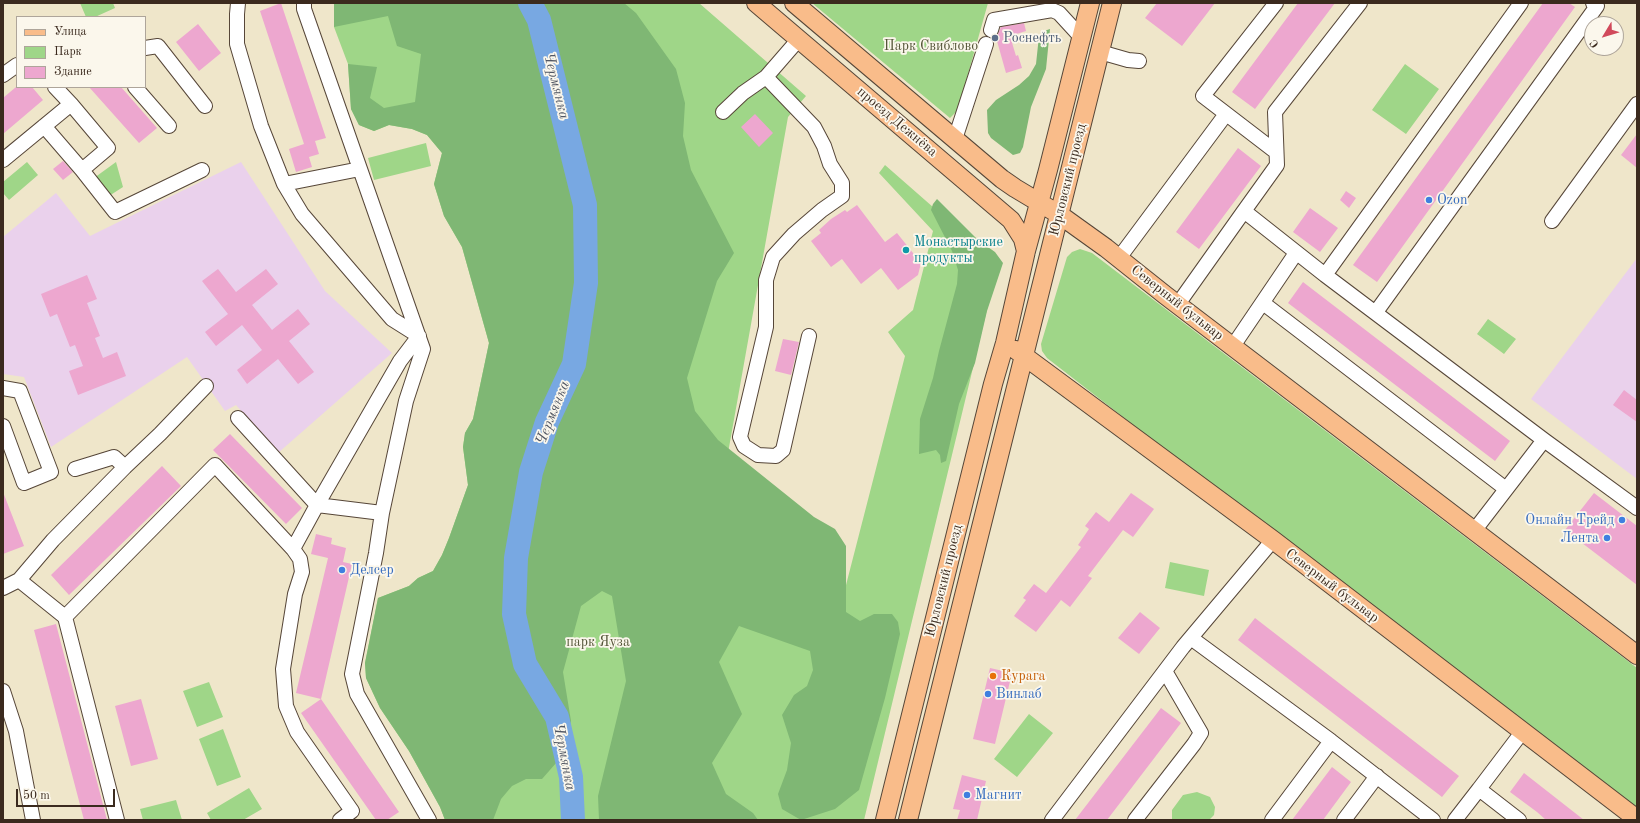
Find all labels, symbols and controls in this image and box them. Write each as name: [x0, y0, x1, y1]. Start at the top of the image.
legend: [16, 16, 146, 88]
north arrow: [1584, 16, 1624, 56]
text: Улица: [54, 26, 87, 38]
place label: Роснефть: [1003, 30, 1061, 46]
marker: Роснефть: [990, 33, 1000, 43]
text: С: [1588, 37, 1602, 49]
park label: Парк Свиблово: [884, 38, 978, 54]
text: Парк: [54, 46, 82, 58]
water label: Чермянка: [539, 51, 573, 121]
text: Здание: [54, 66, 92, 78]
street label: проезд Дежнёва: [853, 84, 941, 160]
street label: Юрловский проезд: [1046, 122, 1090, 238]
place label: Ozon: [1437, 192, 1467, 208]
marker: Ozon: [1424, 195, 1434, 205]
place label: Монастырские продукты: [914, 234, 1003, 266]
marker: Монастырские продукты: [901, 245, 911, 255]
street label: Северный бульвар: [1127, 262, 1227, 344]
water label: Чермянка: [532, 378, 574, 448]
place label: Онлайн Трейд: [1525, 512, 1614, 528]
marker: Онлайн Трейд: [1617, 515, 1627, 525]
street label: Юрловский проезд: [922, 523, 966, 639]
place label: Лента: [1560, 530, 1599, 546]
marker: Лента: [1602, 533, 1612, 543]
street label: Северный бульвар: [1282, 545, 1382, 627]
place label: Делсер: [350, 562, 394, 578]
marker: Делсер: [337, 565, 347, 575]
park label: парк Яуза: [566, 634, 630, 650]
place label: Курага: [1001, 668, 1045, 684]
marker: Курага: [988, 671, 998, 681]
place label: Винлаб: [996, 686, 1042, 702]
marker: Винлаб: [983, 689, 993, 699]
water label: Чермянка: [549, 722, 579, 792]
scale bar: [18, 781, 117, 807]
place label: Магнит: [975, 787, 1022, 803]
text: 50 m: [23, 790, 50, 802]
marker: Магнит: [962, 790, 972, 800]

